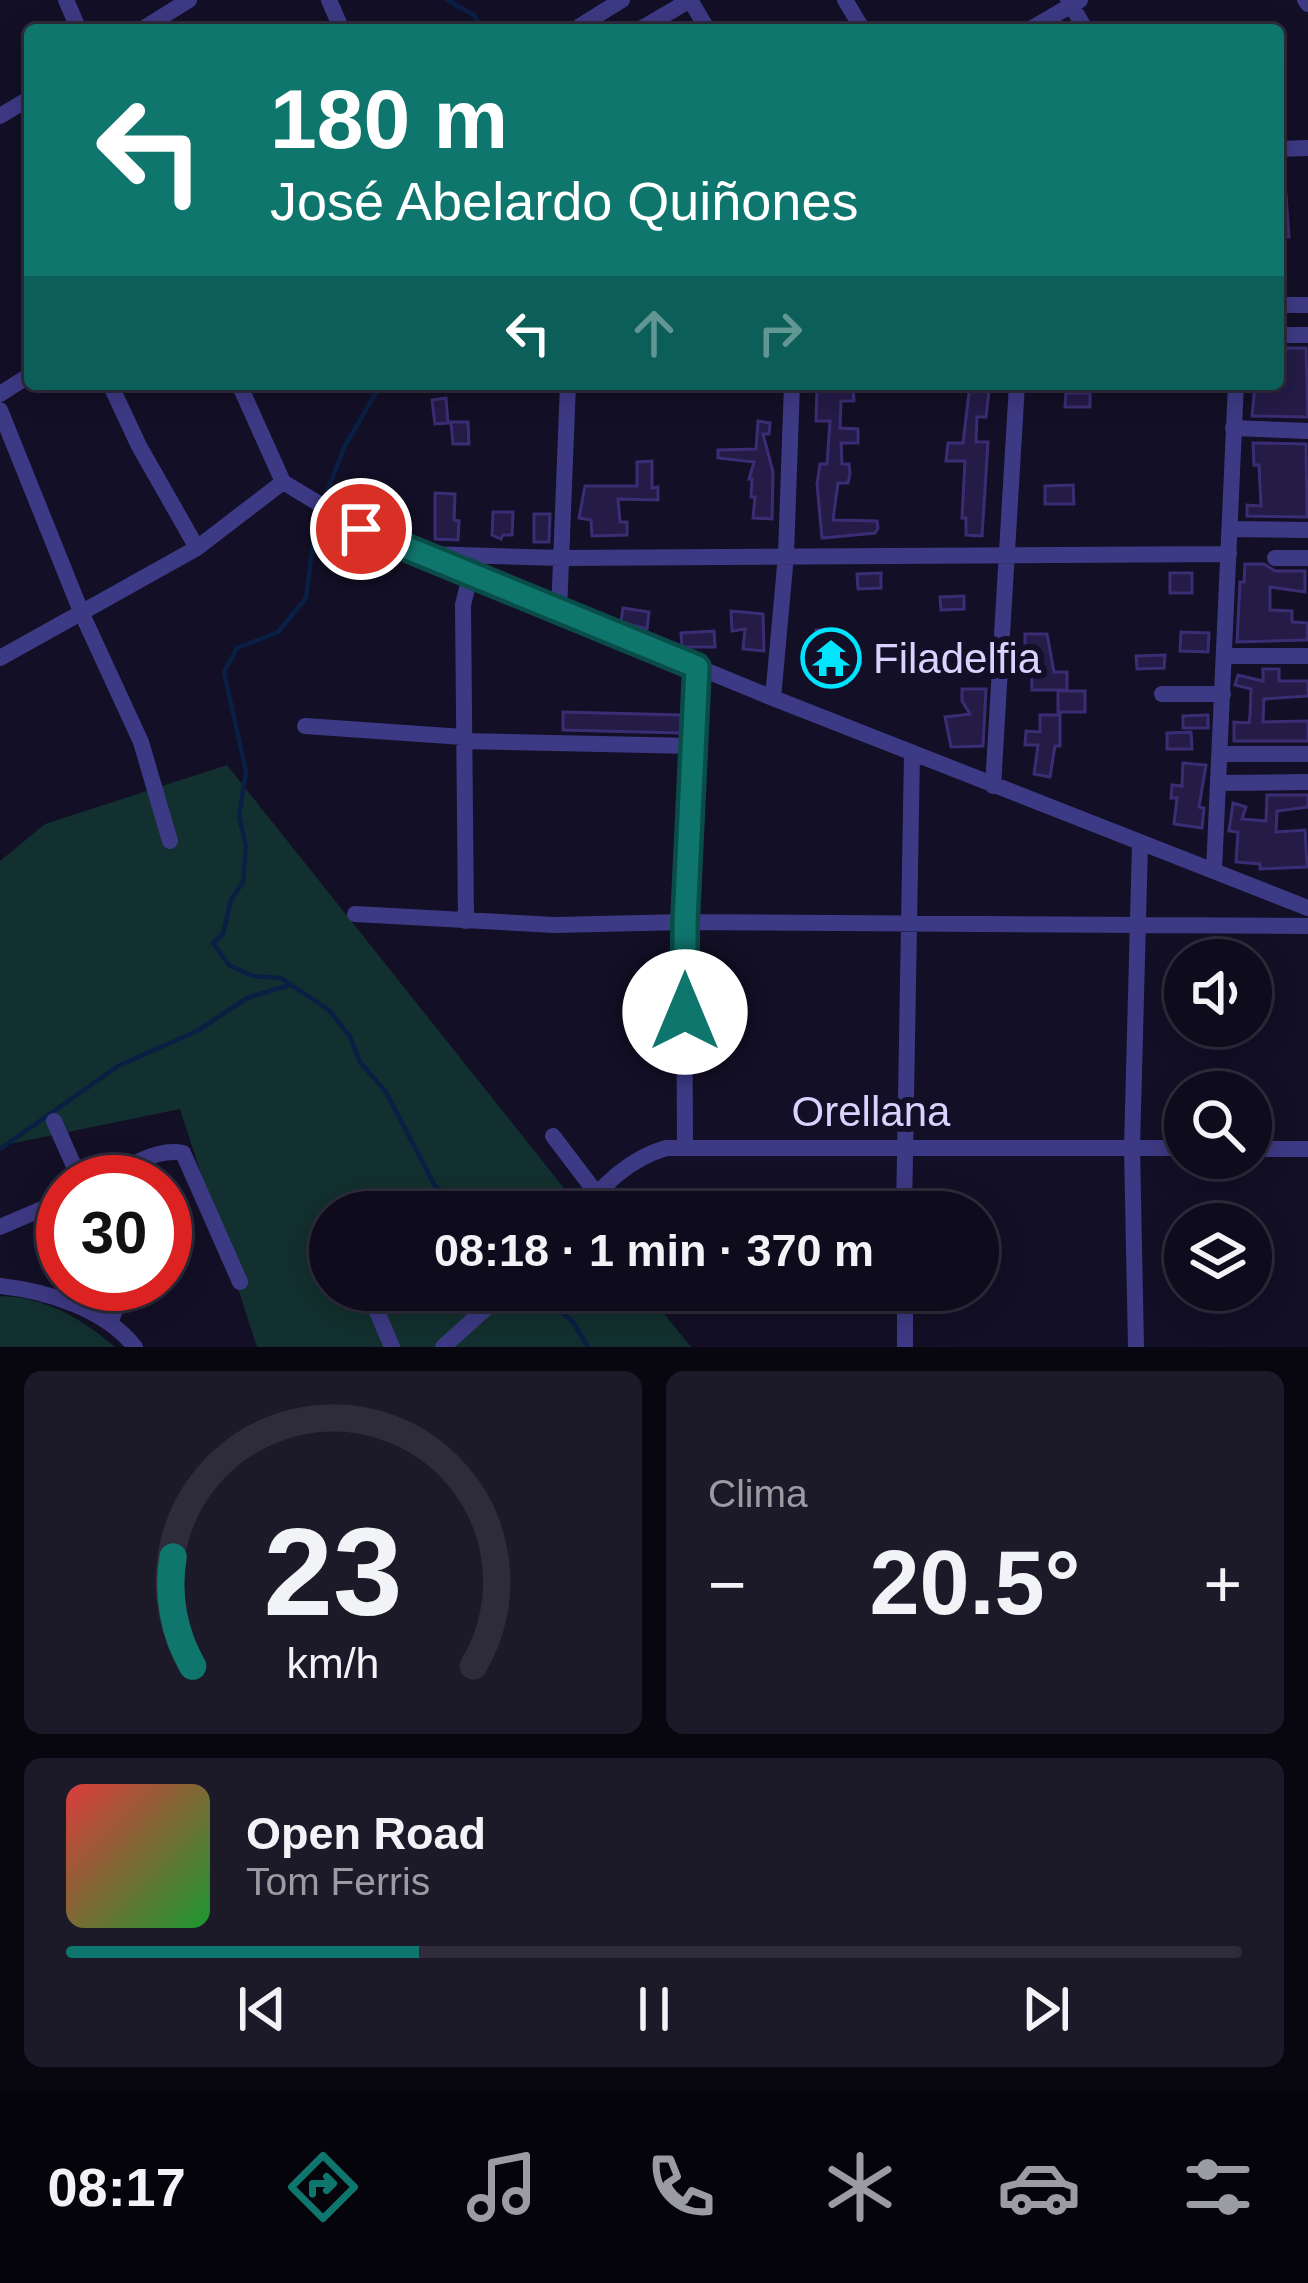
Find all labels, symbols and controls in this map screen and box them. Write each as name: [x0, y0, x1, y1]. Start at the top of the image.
icon: left: [72, 72, 228, 228]
text: 180 m: [270, 72, 508, 166]
text: José Abelardo Quiñones: [270, 171, 858, 231]
icon: left: [495, 300, 561, 366]
icon: ahead: [621, 300, 687, 366]
icon: right: [747, 300, 813, 366]
pin: [310, 478, 412, 580]
icon: arrive: [328, 496, 394, 562]
temple icon: Filadelfia: [800, 627, 862, 689]
place label: Filadelfia: [873, 635, 1042, 682]
map controls: [1164, 939, 1272, 1311]
button: sound: [1164, 939, 1272, 1047]
position arrow: [622, 949, 748, 1075]
button: search: [1164, 1071, 1272, 1179]
street label: Orellana: [792, 1088, 951, 1135]
speed limit sign: 30: [36, 1155, 192, 1311]
button: layers: [1164, 1203, 1272, 1311]
text: 08:18 · 1 min · 370 m: [434, 1225, 874, 1276]
text: Clima: [708, 1472, 808, 1515]
text: 23: [264, 1502, 402, 1641]
text: 20.5°: [869, 1533, 1081, 1633]
text: −: [708, 1547, 747, 1621]
text: +: [1203, 1547, 1242, 1621]
text: km/h: [287, 1638, 379, 1686]
text: Open Road: [246, 1808, 486, 1859]
text: Tom Ferris: [246, 1860, 430, 1903]
icon: previous: [229, 1976, 295, 2042]
icon: pause: [621, 1976, 687, 2042]
icon: next: [1013, 1976, 1079, 2042]
icon: directions: [281, 2145, 365, 2229]
icon: music: [460, 2145, 544, 2229]
icon: phone: [639, 2145, 723, 2229]
icon: climate: [818, 2145, 902, 2229]
icon: car: [997, 2145, 1081, 2229]
icon: filters: [1176, 2145, 1260, 2229]
text: 08:17: [48, 2157, 186, 2217]

